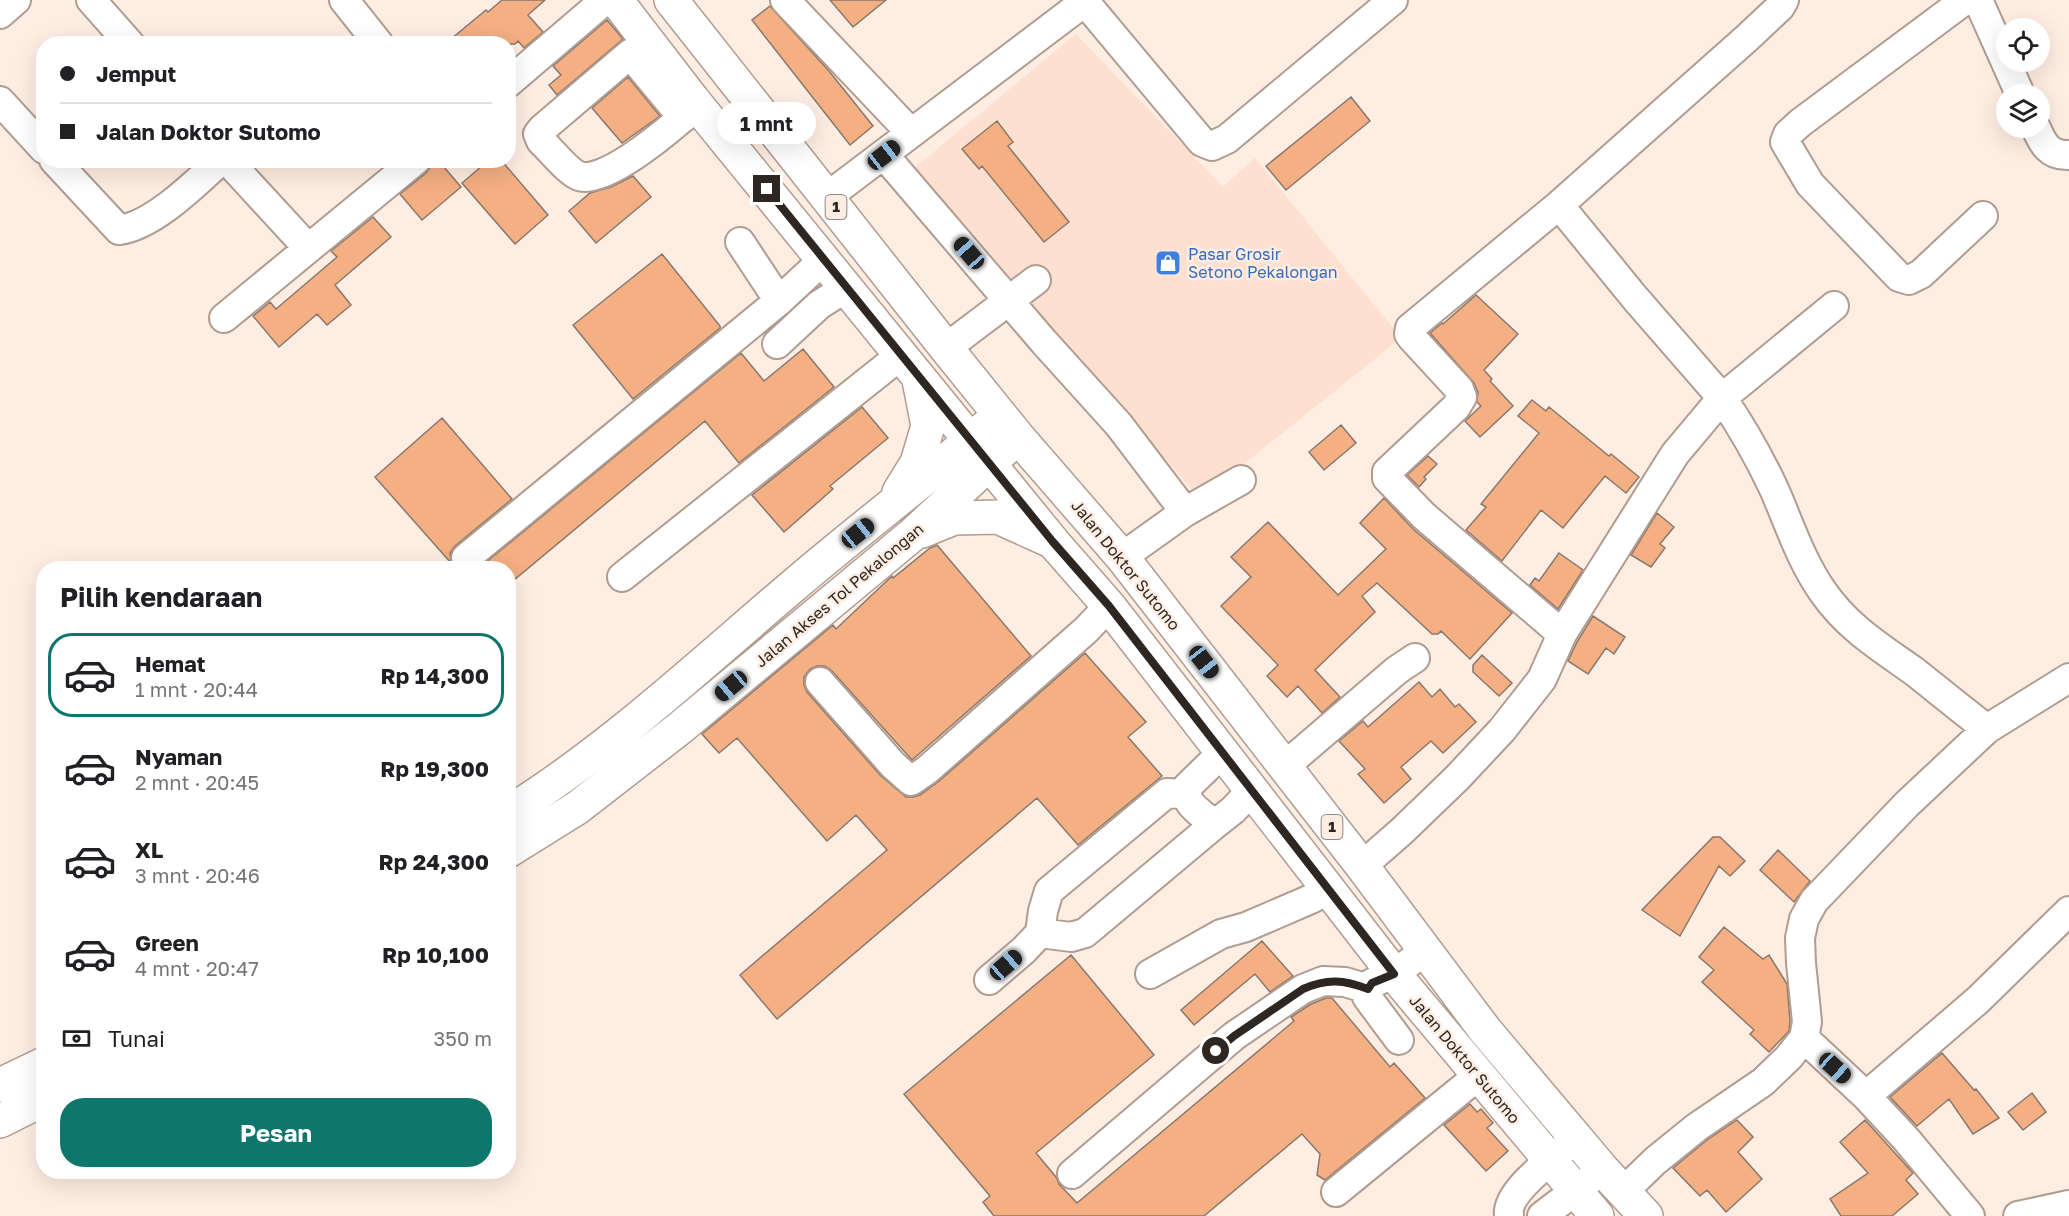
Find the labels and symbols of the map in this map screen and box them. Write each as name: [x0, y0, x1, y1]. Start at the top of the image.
callout: 1 mnt: [718, 102, 816, 144]
car: [864, 137, 904, 173]
route end: [753, 175, 780, 202]
road number: 1: [826, 195, 846, 219]
car: [950, 234, 988, 272]
place label: Pasar Grosir Setono Pekalongan: [1188, 244, 1338, 282]
shop icon: Pasar Grosir Setono Pekalongan: [1153, 248, 1183, 278]
street label: Jalan Doktor Sutomo: [1067, 496, 1185, 634]
car: [838, 515, 878, 551]
street label: Jalan Akses Tol Pekalongan: [751, 519, 927, 671]
car: [1186, 642, 1222, 682]
car: [711, 668, 751, 704]
road number: 1: [1322, 815, 1342, 839]
car: [987, 946, 1025, 984]
street label: Jalan Doktor Sutomo: [1405, 991, 1525, 1127]
route start: [1202, 1037, 1229, 1064]
car: [1816, 1049, 1854, 1087]

